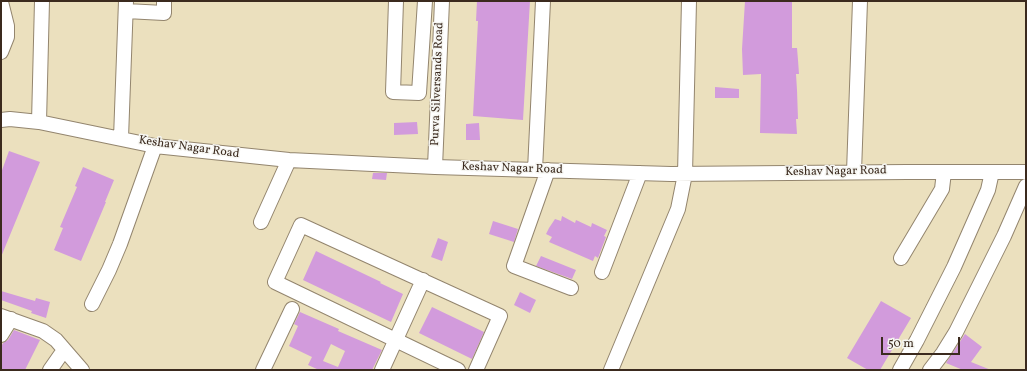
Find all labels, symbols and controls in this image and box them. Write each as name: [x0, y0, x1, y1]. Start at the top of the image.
street label: Purva Silversands Road: [429, 22, 447, 146]
street label: Keshav Nagar Road: [138, 134, 240, 162]
street label: Keshav Nagar Road: [461, 160, 563, 178]
street label: Keshav Nagar Road: [785, 164, 887, 180]
scale bar: [883, 329, 962, 355]
text: 50 m: [888, 336, 914, 352]

